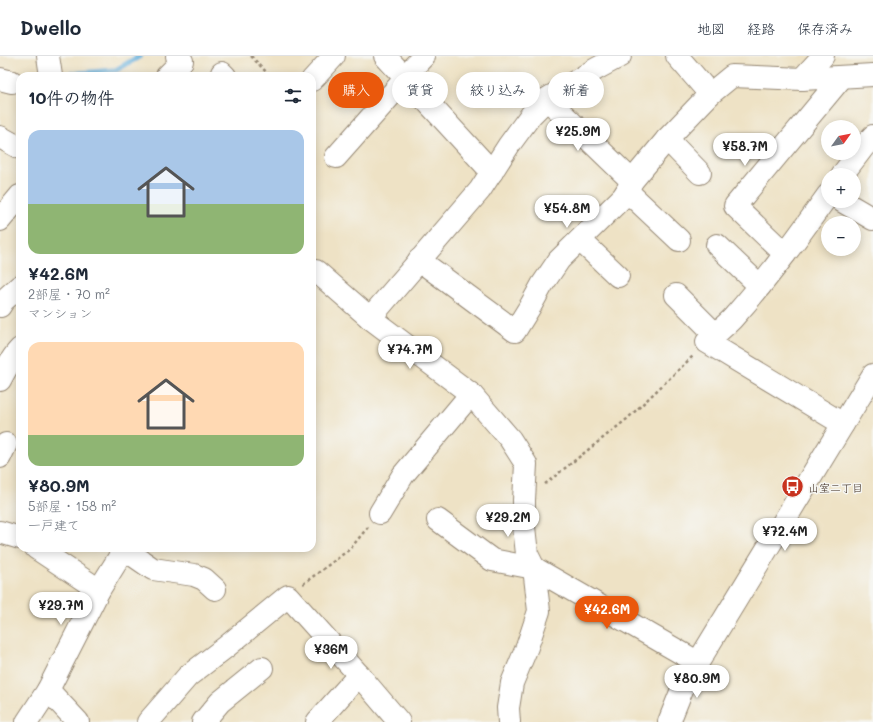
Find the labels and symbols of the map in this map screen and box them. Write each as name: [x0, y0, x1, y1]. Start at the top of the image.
pin: ¥25.9M: [545, 118, 611, 152]
north arrow: [821, 120, 861, 160]
pin: ¥58.7M: [712, 133, 778, 167]
pin: ¥54.8M: [534, 195, 600, 229]
pin: ¥74.7M: [377, 336, 443, 370]
bus stop icon: 山室二丁目: [779, 474, 805, 500]
place label: 山室二丁目: [808, 480, 863, 495]
pin: ¥29.2M: [475, 504, 541, 538]
pin: ¥72.4M: [752, 518, 818, 552]
pin: ¥29.7M: [28, 592, 94, 626]
pin: ¥42.6M: [574, 596, 640, 630]
pin: ¥36M: [307, 636, 355, 670]
pin: ¥80.9M: [664, 665, 730, 699]

